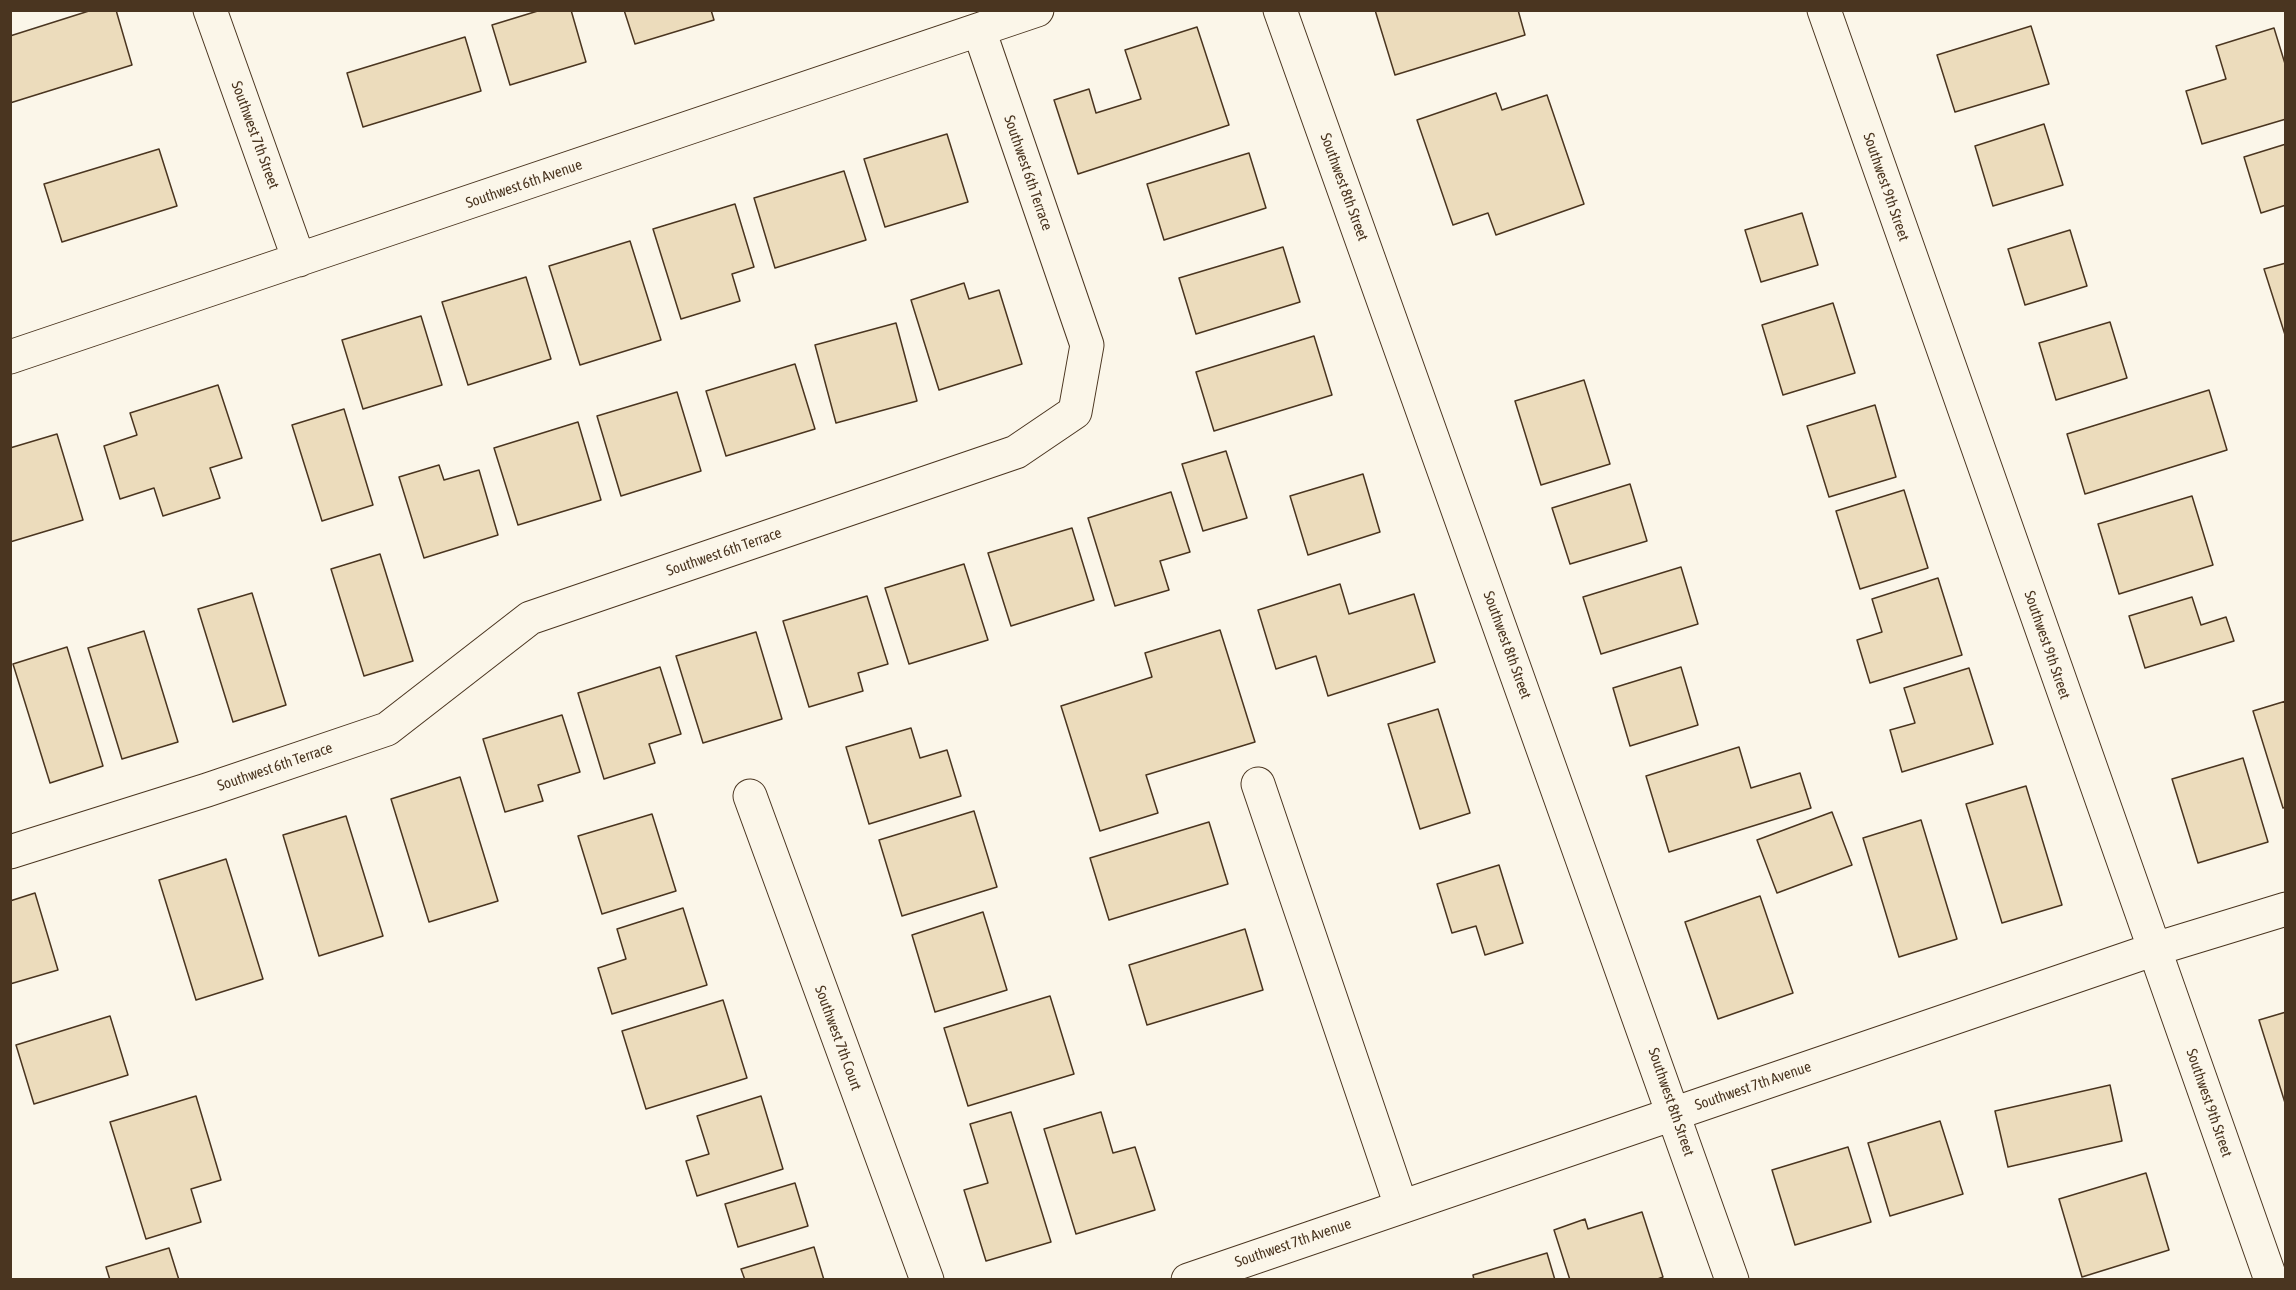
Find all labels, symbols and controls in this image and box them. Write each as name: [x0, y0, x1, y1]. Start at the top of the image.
street label: Southwest 7th Street: [227, 79, 283, 191]
street label: Southwest 6th Terrace: [1000, 113, 1056, 233]
street label: Southwest 8th Street: [1316, 131, 1372, 243]
street label: Southwest 9th Street: [1859, 131, 1913, 243]
street label: Southwest 6th Avenue: [464, 156, 584, 212]
street label: Southwest 6th Terrace: [664, 524, 784, 580]
street label: Southwest 8th Street: [1479, 589, 1535, 701]
street label: Southwest 9th Street: [2020, 589, 2074, 701]
street label: Southwest 6th Terrace: [215, 739, 335, 795]
street label: Southwest 7th Court: [811, 983, 865, 1093]
street label: Southwest 8th Street: [1644, 1046, 1698, 1158]
street label: Southwest 9th Street: [2182, 1047, 2236, 1159]
street label: Southwest 7th Avenue: [1693, 1058, 1813, 1114]
street label: Southwest 7th Avenue: [1233, 1215, 1353, 1271]

